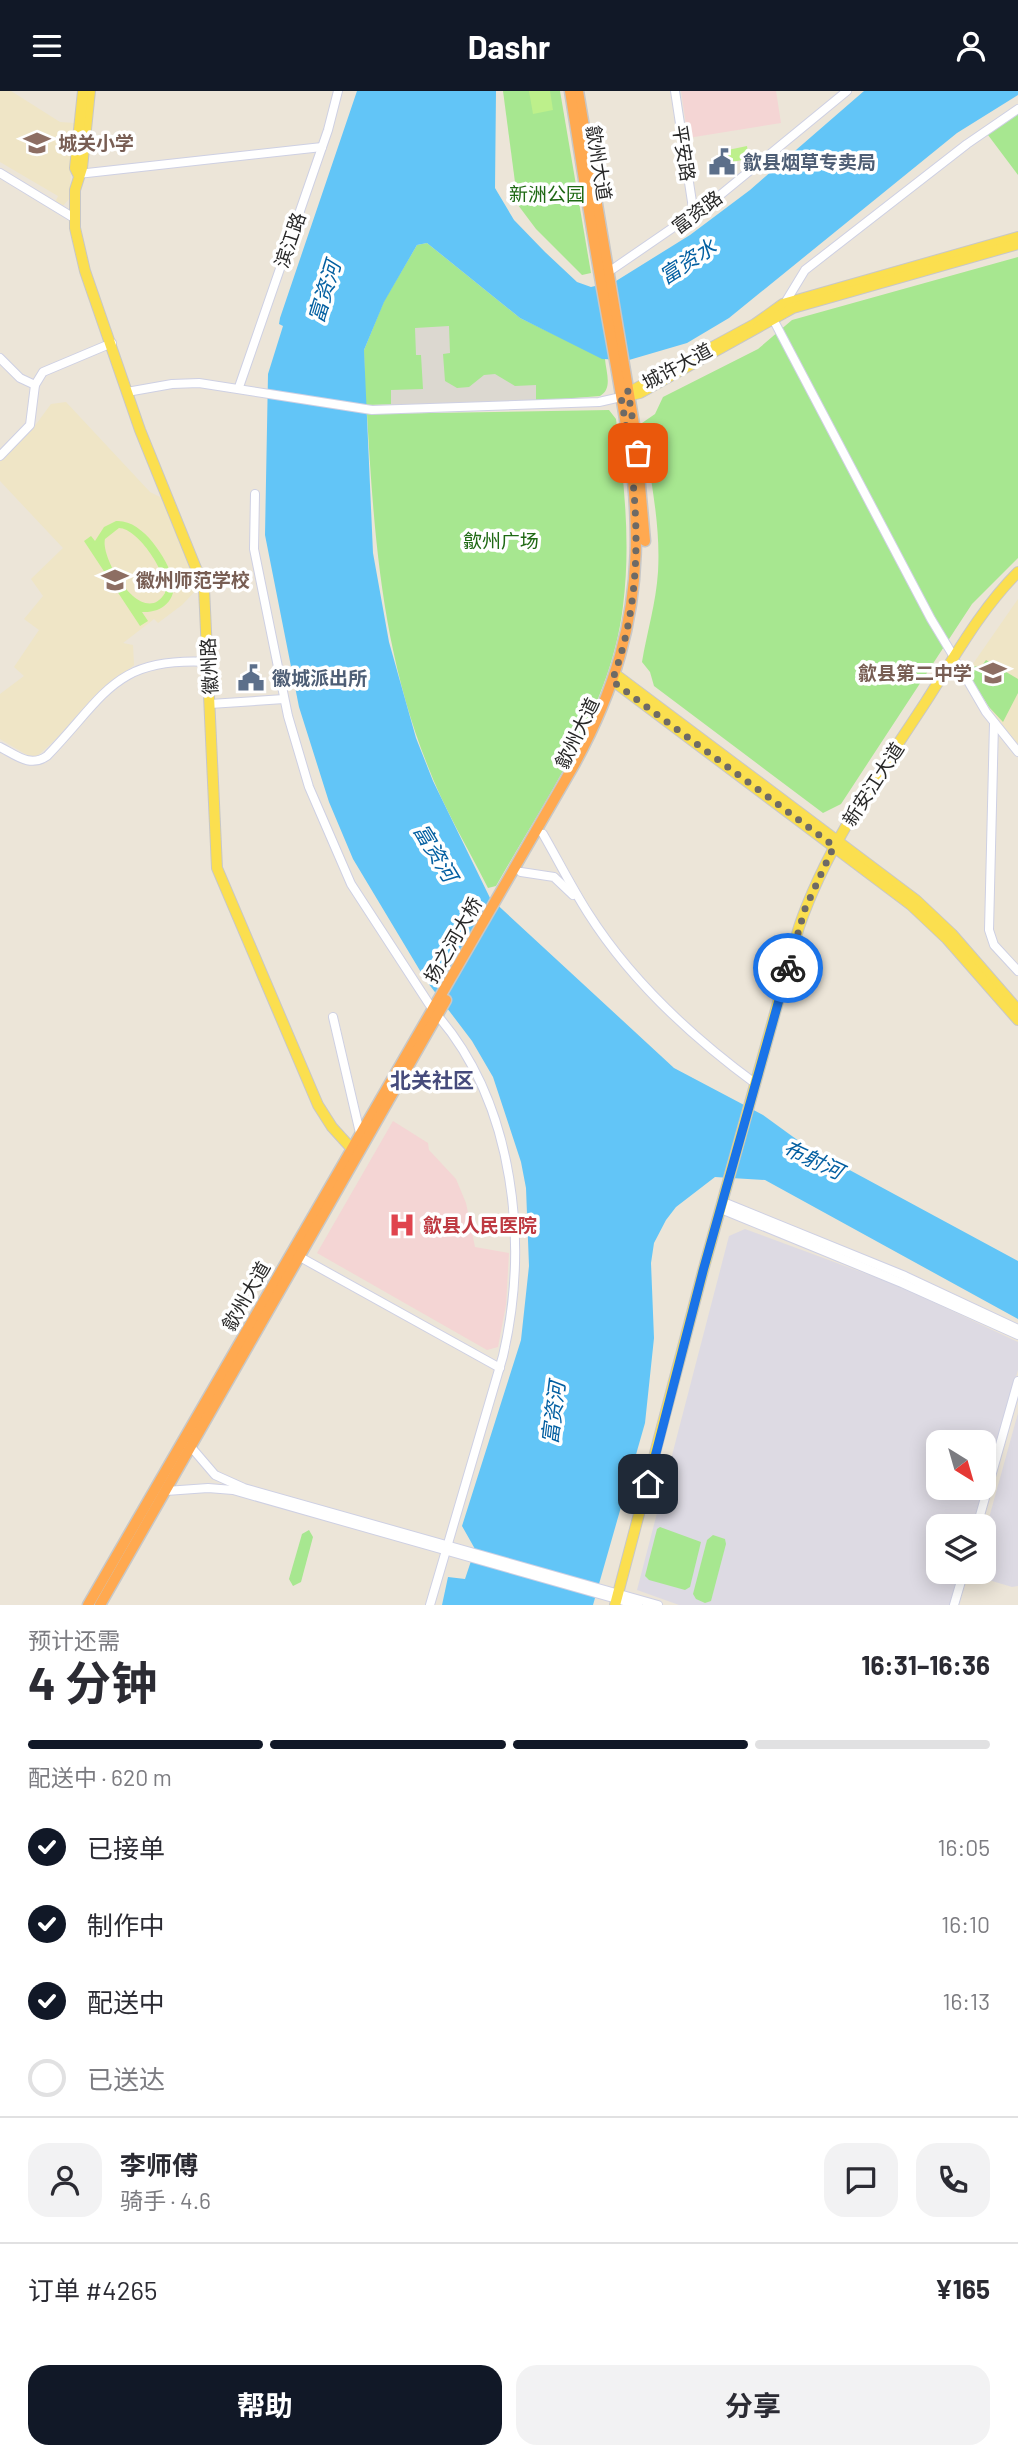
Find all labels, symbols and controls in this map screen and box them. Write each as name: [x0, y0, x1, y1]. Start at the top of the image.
icon: menu: [28, 27, 66, 65]
text: Dashr: [468, 27, 550, 65]
icon: person: [952, 27, 990, 65]
street label: 平安路: [669, 123, 700, 183]
street label: 歙州大道: [582, 124, 617, 202]
school or university icon: 城关小学: [22, 128, 52, 158]
place label: 城关小学: [58, 131, 134, 154]
public building icon: 歙县烟草专卖局: [707, 147, 737, 177]
place label: 歙县烟草专卖局: [743, 150, 876, 173]
park label: 新洲公园: [509, 182, 585, 205]
street label: 富资路: [667, 185, 726, 238]
street label: 滨江路: [269, 209, 310, 271]
water label: 富资水: [654, 233, 721, 288]
water label: 富资河: [302, 254, 346, 325]
street label: 城许大道: [638, 338, 716, 394]
pin: [608, 423, 668, 483]
icon: bag: [619, 434, 657, 472]
park label: 歙州广场: [463, 529, 539, 552]
school or university icon: 徽州师范学校: [100, 565, 130, 595]
place label: 徽州师范学校: [136, 568, 250, 591]
street label: 徽州路: [196, 637, 221, 695]
school or university icon: 歙县第二中学: [978, 658, 1008, 688]
place label: 歙县第二中学: [858, 661, 972, 684]
public building icon: 徽城派出所: [236, 663, 266, 693]
place label: 徽城派出所: [272, 666, 367, 689]
street label: 歙州大道: [550, 694, 604, 772]
street label: 新安江大道: [837, 738, 908, 830]
water label: 富资河: [409, 819, 465, 889]
street label: 扬之河大桥: [419, 893, 486, 987]
courier: [753, 933, 823, 1003]
icon: bike: [769, 949, 807, 987]
district label: 北关社区: [390, 1067, 474, 1092]
water label: 布射河: [780, 1134, 851, 1185]
hospital icon: 歙县人民医院: [387, 1210, 417, 1240]
place label: 歙县人民医院: [423, 1213, 537, 1236]
street label: 歙州大道: [217, 1257, 275, 1334]
water label: 富资河: [536, 1376, 569, 1446]
north arrow: [926, 1430, 996, 1500]
map controls: [926, 1430, 996, 1584]
pin: [618, 1454, 678, 1514]
icon: home: [629, 1465, 667, 1503]
button: layers: [926, 1514, 996, 1584]
text: 预计还需: [28, 1626, 120, 1654]
text: 16:31–16:36: [861, 1649, 990, 1680]
text: 4 分钟: [28, 1654, 157, 1709]
text: 配送中 · 620 m: [28, 1763, 172, 1791]
icon: check: [28, 1828, 66, 1866]
text: 已接单: [87, 1832, 165, 1863]
text: 16:05: [937, 1833, 990, 1861]
icon: check: [28, 1905, 66, 1943]
text: 制作中: [87, 1909, 165, 1940]
text: 16:10: [941, 1910, 990, 1938]
icon: check: [28, 1982, 66, 2020]
text: 配送中: [87, 1986, 165, 2017]
text: 16:13: [942, 1987, 990, 2015]
text: 已送达: [87, 2063, 165, 2094]
button: person: [28, 2143, 102, 2217]
button: chat: [824, 2143, 898, 2217]
button: phone: [916, 2143, 990, 2217]
text: 李师傅: [120, 2149, 198, 2180]
text: 骑手 · 4.6: [120, 2186, 211, 2214]
text: ¥165: [935, 2273, 990, 2304]
text: 订单 #4265: [28, 2274, 157, 2305]
button: 帮助: [28, 2365, 502, 2445]
button: 分享: [516, 2365, 990, 2445]

